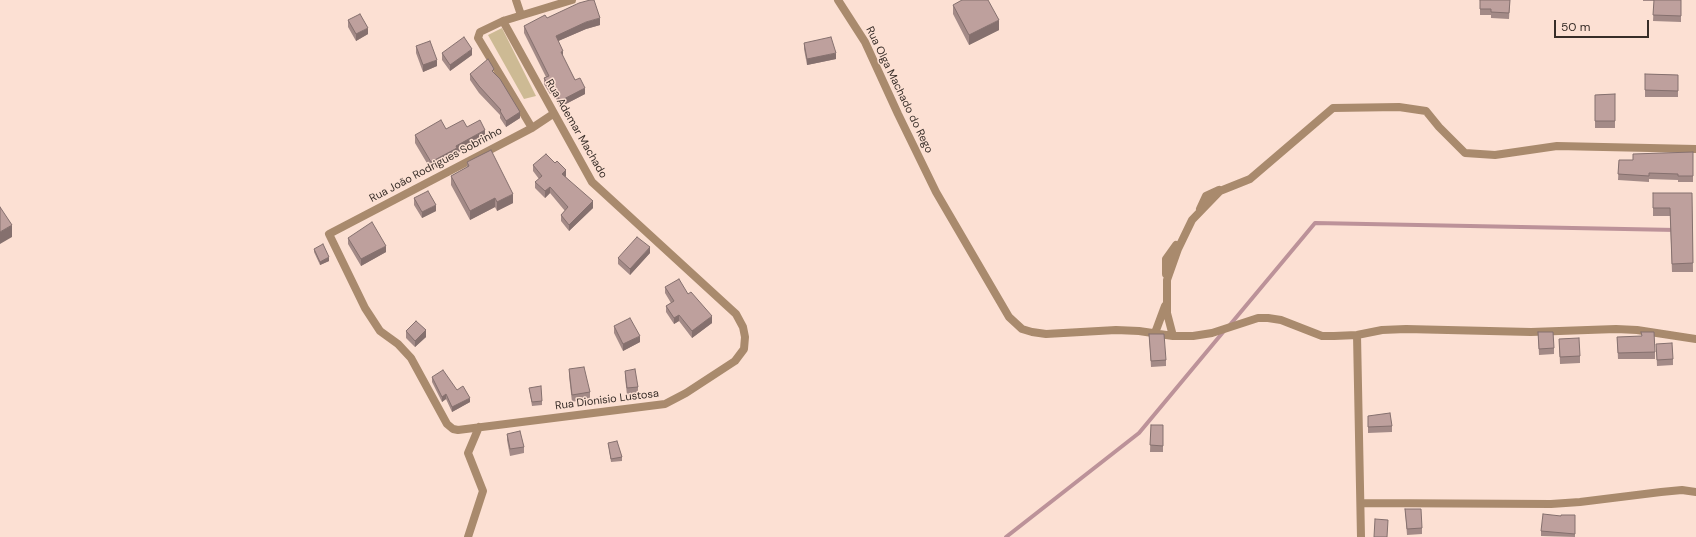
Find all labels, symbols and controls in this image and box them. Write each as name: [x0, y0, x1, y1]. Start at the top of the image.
scale bar: [1556, 12, 1651, 38]
text: 50 m: [1561, 19, 1590, 35]
street label: Rua Olga Machado do Rego: [863, 25, 935, 155]
street label: Rua Ademar Machado: [542, 77, 610, 181]
street label: Rua João Rodrigues Sobrinho: [367, 124, 505, 206]
street label: Rua Dionisio Lustosa: [554, 387, 660, 413]

